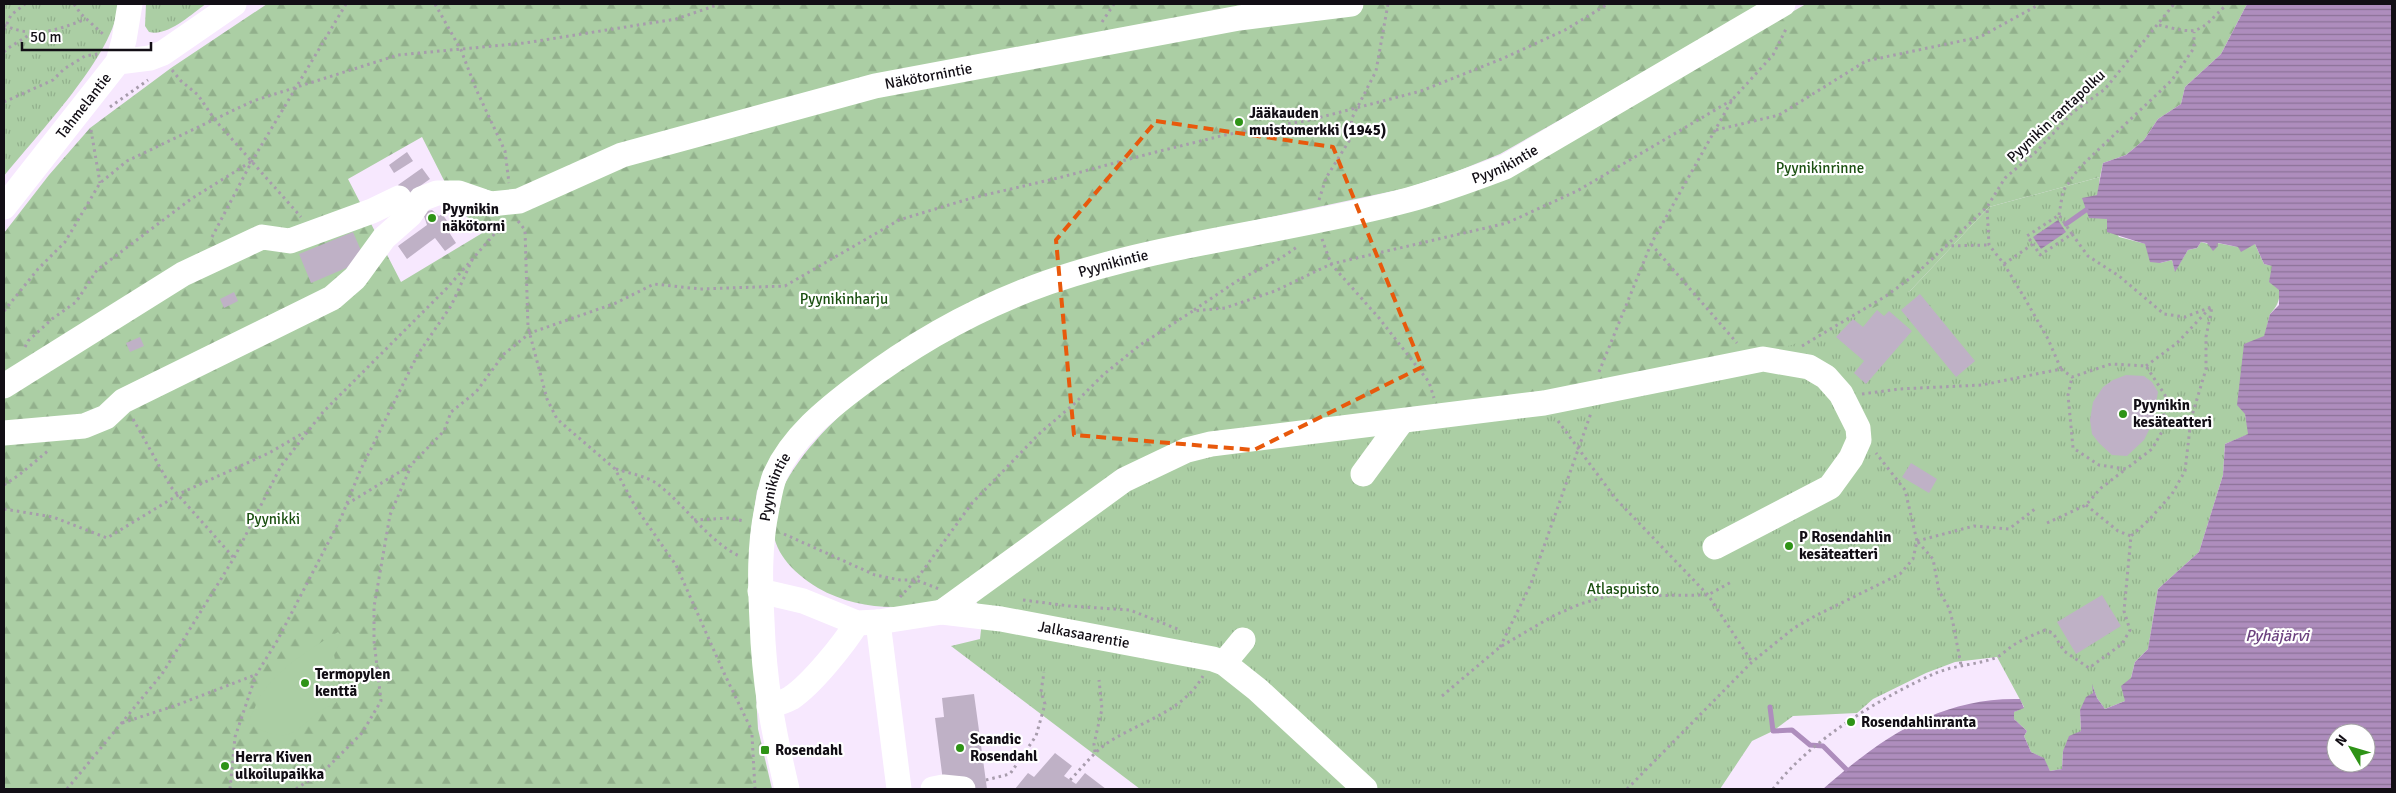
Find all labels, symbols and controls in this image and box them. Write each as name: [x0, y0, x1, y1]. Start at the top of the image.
scale bar: [22, 20, 151, 52]
text: 50 m: [30, 28, 61, 46]
street label: Näkötornintie: [883, 59, 974, 93]
street label: Pyynikin rantapolku: [2003, 66, 2109, 166]
street label: Tahmelantie: [52, 69, 115, 142]
place label: Jääkauden muistomerkki (1945): [1249, 104, 1386, 139]
marker: Jääkauden muistomerkki (1945): [1233, 116, 1245, 128]
street label: Pyynikintie: [1469, 141, 1541, 188]
park label: Pyynikinrinne: [1776, 159, 1864, 177]
place label: Pyynikin näkötorni: [442, 200, 505, 235]
marker: Pyynikin näkötorni: [426, 212, 438, 224]
street label: Pyynikintie: [1076, 246, 1150, 281]
park label: Pyynikinharju: [800, 290, 888, 308]
place label: Pyynikin kesäteatteri: [2133, 396, 2212, 431]
marker: Pyynikin kesäteatteri: [2117, 408, 2129, 420]
street label: Pyynikintie: [756, 449, 794, 523]
park label: Pyynikki: [246, 510, 300, 528]
place label: P Rosendahlin kesäteatteri: [1799, 528, 1891, 563]
marker: P Rosendahlin kesäteatteri: [1783, 540, 1795, 552]
park label: Atlaspuisto: [1587, 580, 1659, 598]
street label: Jalkasaarentie: [1036, 617, 1131, 652]
water label: Pyhäjärvi: [2245, 626, 2310, 646]
place label: Termopylen kenttä: [315, 665, 390, 700]
marker: Termopylen kenttä: [299, 677, 311, 689]
place label: Rosendahlinranta: [1861, 713, 1977, 731]
marker: Rosendahlinranta: [1845, 716, 1857, 728]
north arrow: [2326, 723, 2376, 773]
place label: Scandic Rosendahl: [970, 730, 1038, 765]
text: N: [2331, 731, 2351, 749]
place label: Rosendahl: [775, 741, 843, 759]
marker: Scandic Rosendahl: [954, 742, 966, 754]
marker: Rosendahl: [759, 744, 771, 756]
place label: Herra Kiven ulkoilupaikka: [235, 748, 325, 783]
marker: Herra Kiven ulkoilupaikka: [219, 760, 231, 772]

